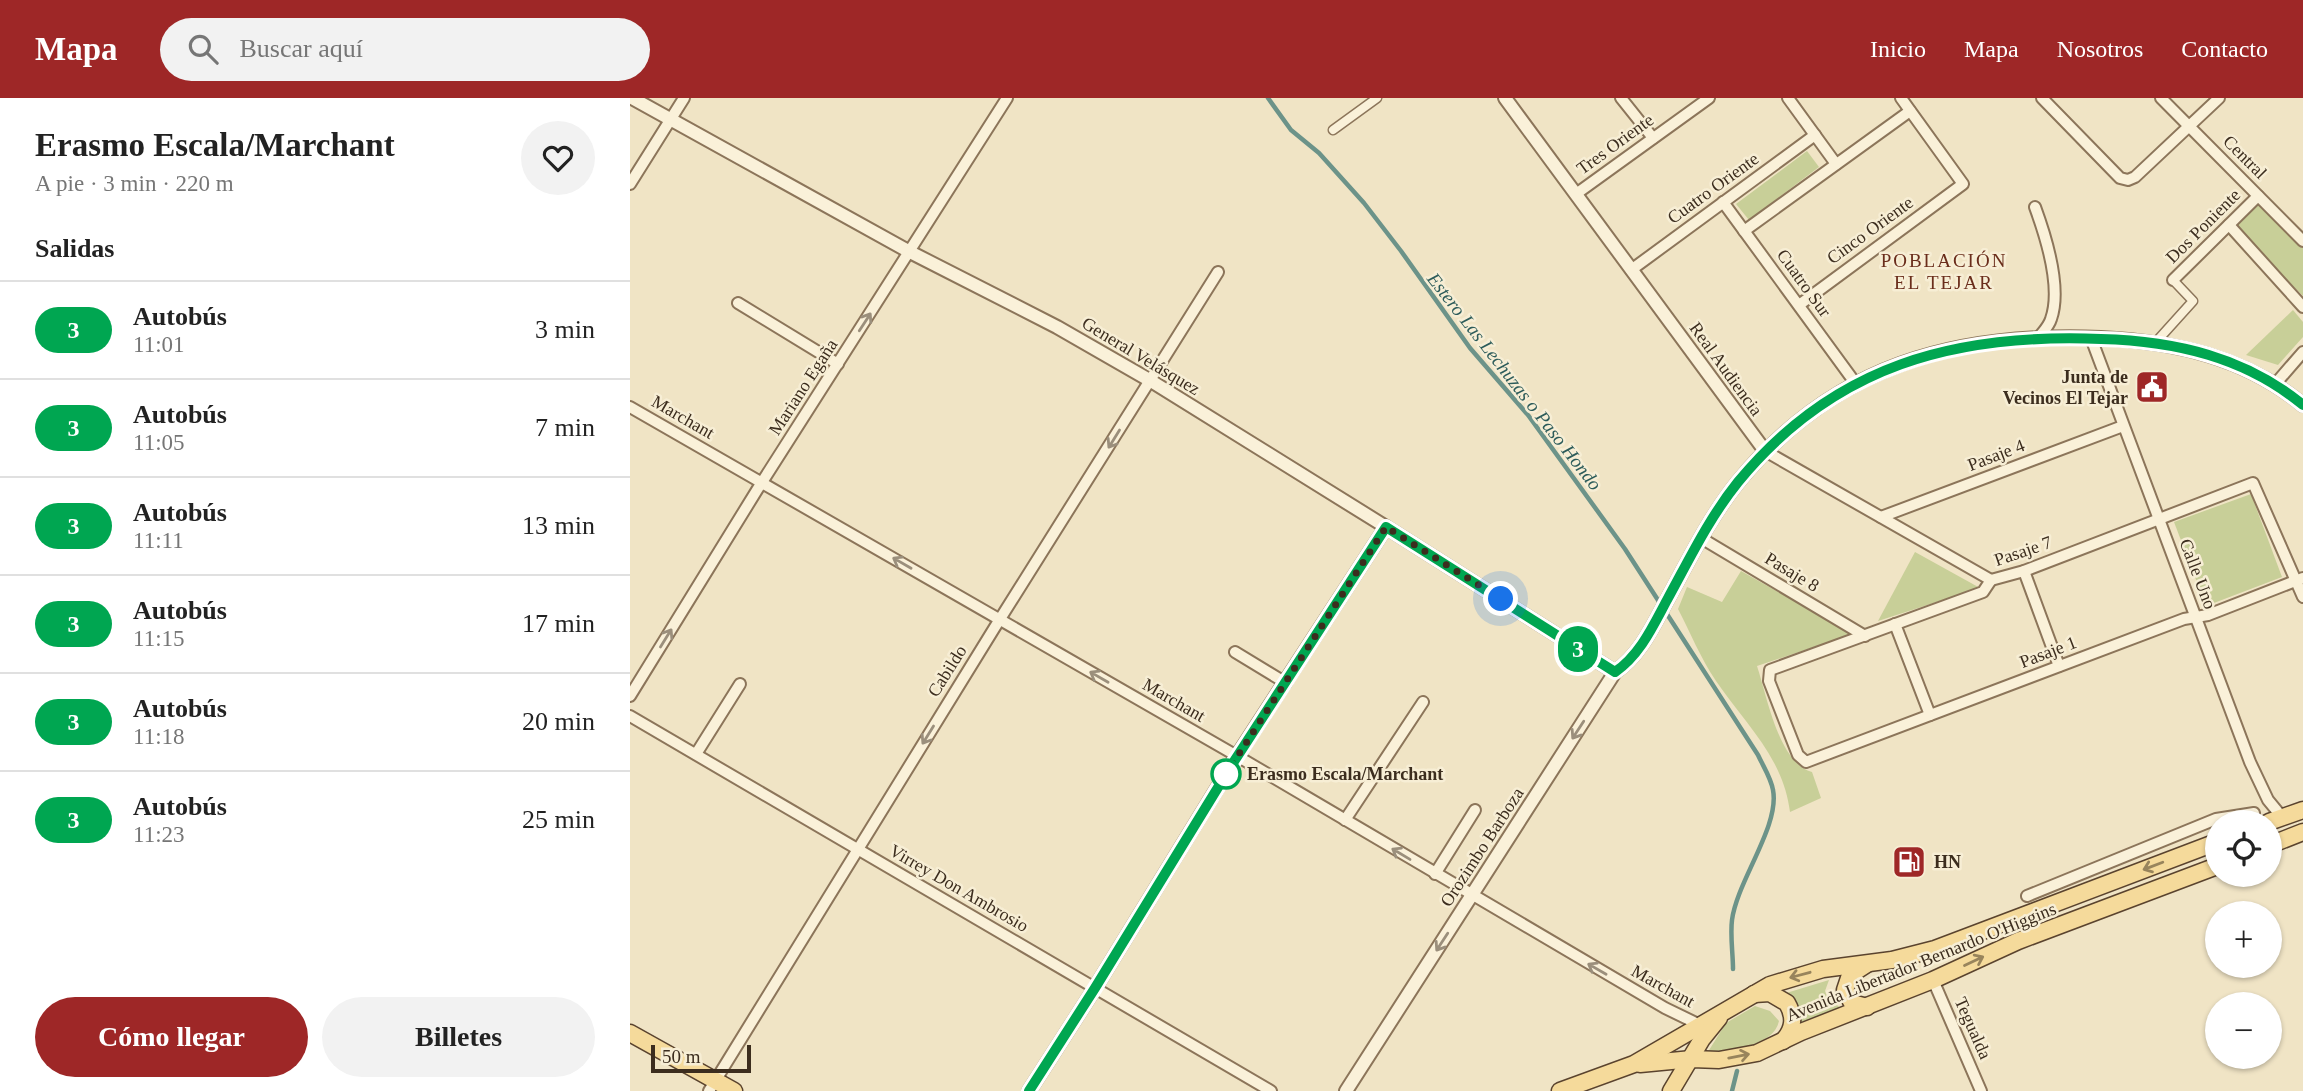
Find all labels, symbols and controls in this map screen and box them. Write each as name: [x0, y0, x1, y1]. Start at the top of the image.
search box: [160, 18, 650, 81]
icon: search: [184, 30, 222, 68]
text: Mapa: [35, 31, 118, 67]
text: Buscar aquí: [240, 34, 363, 63]
text: Inicio: [1870, 36, 1926, 62]
text: Mapa: [1964, 36, 2019, 62]
text: Nosotros: [2057, 36, 2143, 62]
text: Contacto: [2181, 36, 2268, 62]
street label: Tres Oriente: [1573, 110, 1657, 178]
button: heart: [521, 121, 595, 195]
text: Erasmo Escala/Marchant: [35, 127, 395, 163]
street label: Central: [2219, 131, 2271, 183]
street label: Cuatro Oriente: [1664, 148, 1762, 228]
text: A pie · 3 min · 220 m: [35, 171, 234, 196]
street label: Dos Poniente: [2162, 185, 2244, 267]
street label: Cinco Oriente: [1823, 192, 1917, 268]
text: Salidas: [35, 234, 115, 263]
street label: Cuatro Sur: [1773, 245, 1835, 321]
district label: POBLACIÓN EL TEJAR: [1881, 250, 2007, 293]
water label: Estero Las Lechuzas o Paso Hondo: [1423, 268, 1606, 494]
text: Autobús: [133, 302, 227, 331]
one-way arrow: [858, 313, 872, 333]
street label: General Velásquez: [1078, 313, 1204, 399]
text: 3 min: [535, 315, 595, 344]
text: 3: [68, 317, 80, 343]
street label: Real Audiencia: [1685, 318, 1767, 420]
text: 11:01: [133, 332, 185, 357]
street label: Mariano Egaña: [765, 335, 841, 439]
place label: Junta de Vecinos El Tejar: [2003, 367, 2128, 408]
public building icon: Junta de Vecinos El Tejar: [2133, 368, 2171, 406]
street label: Marchant: [648, 391, 718, 443]
text: Autobús: [133, 400, 227, 429]
text: 7 min: [535, 413, 595, 442]
text: 3: [68, 415, 80, 441]
one-way arrow: [1107, 428, 1121, 448]
text: 11:05: [133, 430, 185, 455]
street label: Pasaje 4: [1965, 435, 2027, 475]
text: Autobús: [133, 498, 227, 527]
text: 13 min: [522, 511, 595, 540]
text: 3: [68, 513, 80, 539]
text: 11:11: [133, 528, 184, 553]
street label: Pasaje 7: [1992, 532, 2054, 570]
street label: Calle Uno: [2175, 536, 2221, 612]
street label: Pasaje 8: [1761, 548, 1823, 596]
one-way arrow: [892, 556, 912, 570]
your location: [1483, 581, 1518, 616]
text: Autobús: [133, 596, 227, 625]
text: 17 min: [522, 609, 595, 638]
text: 3: [68, 611, 80, 637]
text: 11:15: [133, 626, 185, 651]
line badge: 3: [1555, 626, 1601, 672]
one-way arrow: [659, 629, 673, 649]
street label: Pasaje 1: [2017, 632, 2079, 672]
text: 3: [1572, 636, 1584, 662]
street label: Cabildo: [923, 642, 971, 700]
one-way arrow: [1089, 670, 1110, 683]
street label: Marchant: [1139, 674, 1209, 726]
text: Autobús: [133, 694, 227, 723]
text: 20 min: [522, 707, 595, 736]
text: 3: [68, 709, 80, 735]
one-way arrow: [1571, 719, 1585, 739]
text: 11:18: [133, 724, 185, 749]
one-way arrow: [921, 725, 935, 745]
marker: Erasmo Escala/Marchant: [1211, 759, 1241, 789]
place label: Erasmo Escala/Marchant: [1247, 764, 1443, 784]
street label: Orozimbo Barboza: [1436, 784, 1528, 910]
text: Autobús: [133, 792, 227, 821]
text: 25 min: [522, 805, 595, 834]
text: 3: [68, 807, 80, 833]
map controls: [2205, 810, 2282, 1069]
button: locate: [2205, 810, 2282, 887]
text: 11:23: [133, 822, 185, 847]
street label: Virrey Don Ambrosio: [886, 840, 1032, 936]
fuel station icon: HN: [1890, 843, 1928, 881]
one-way arrow: [1391, 846, 1411, 860]
place label: HN: [1934, 852, 1961, 872]
one-way arrow: [2143, 860, 2165, 873]
street label: Avenida Libertador Bernardo O'Higgins: [1783, 899, 2059, 1025]
button: +: [2205, 901, 2282, 978]
one-way arrow: [1434, 931, 1448, 951]
one-way arrow: [1963, 953, 1984, 967]
one-way arrow: [1588, 961, 1608, 975]
street label: Marchant: [1628, 961, 1698, 1011]
one-way arrow: [1790, 969, 1812, 982]
button: −: [2205, 992, 2282, 1069]
street label: Tegualda: [1950, 994, 1996, 1062]
button: Cómo llegar: [35, 997, 308, 1077]
button: Billetes: [322, 997, 595, 1077]
scale bar: [651, 1042, 751, 1074]
text: 50 m: [662, 1046, 701, 1067]
one-way arrow: [1727, 1049, 1750, 1063]

